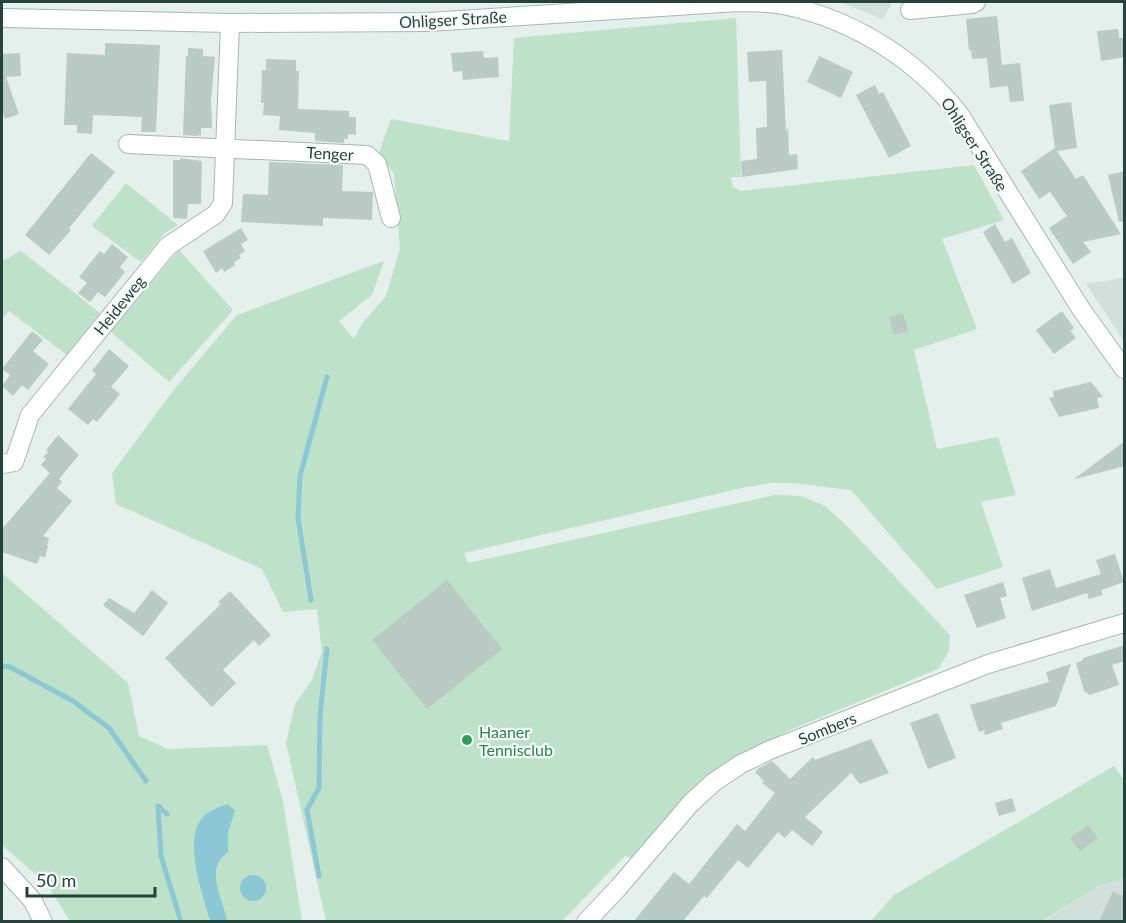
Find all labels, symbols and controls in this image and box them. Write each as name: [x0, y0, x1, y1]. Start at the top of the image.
street label: Ohligser Straße: [399, 7, 507, 31]
street label: Ohligser Straße: [938, 94, 1012, 194]
street label: Tenger: [306, 142, 354, 164]
street label: Heideweg: [89, 272, 149, 338]
street label: Sombers: [795, 708, 859, 748]
place label: Haaner Tennisclub: [479, 722, 553, 759]
marker: Haaner Tennisclub: [460, 733, 474, 747]
scale bar: [27, 860, 154, 898]
text: 50 m: [36, 869, 76, 891]

